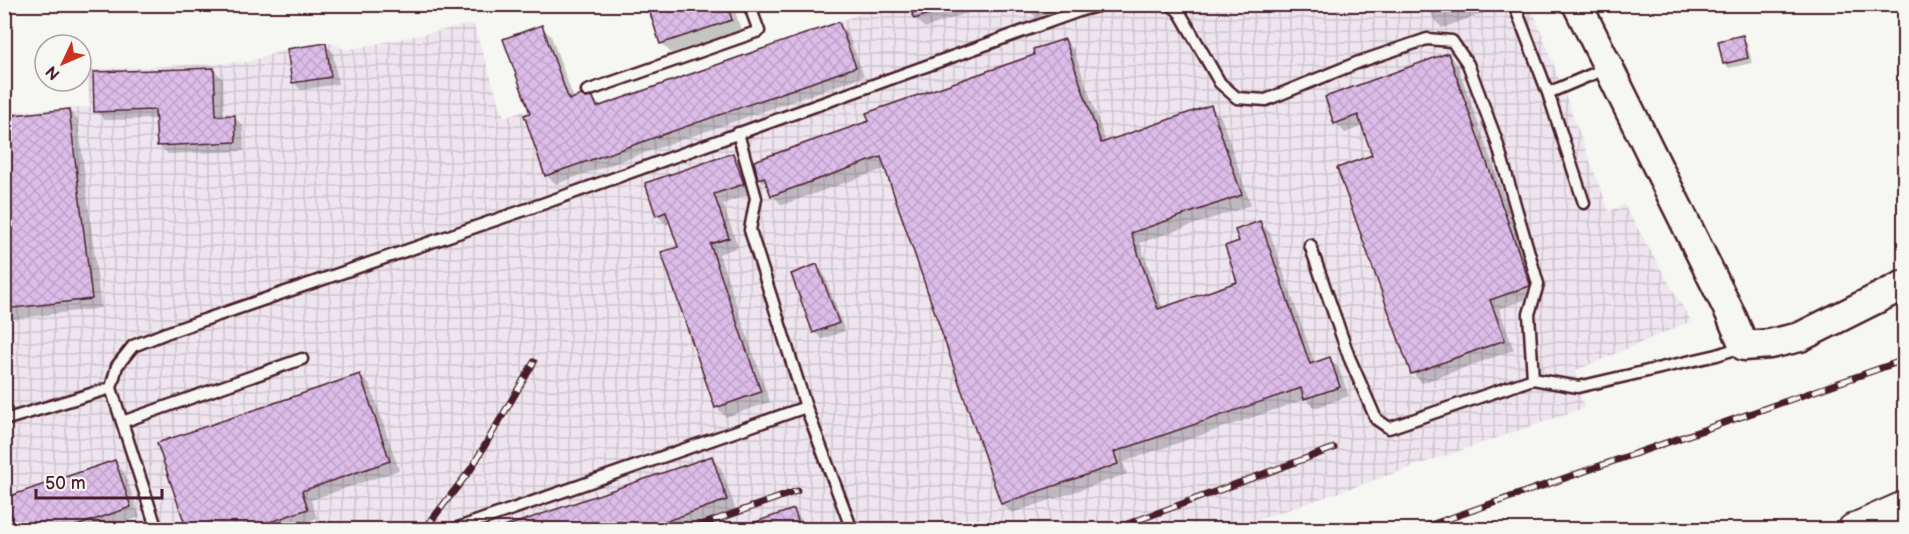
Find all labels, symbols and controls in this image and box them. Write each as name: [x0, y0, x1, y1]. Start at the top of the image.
north arrow: [33, 33, 93, 93]
text: N: [42, 61, 64, 83]
scale bar: [36, 462, 162, 500]
text: 50 m: [45, 473, 86, 494]

